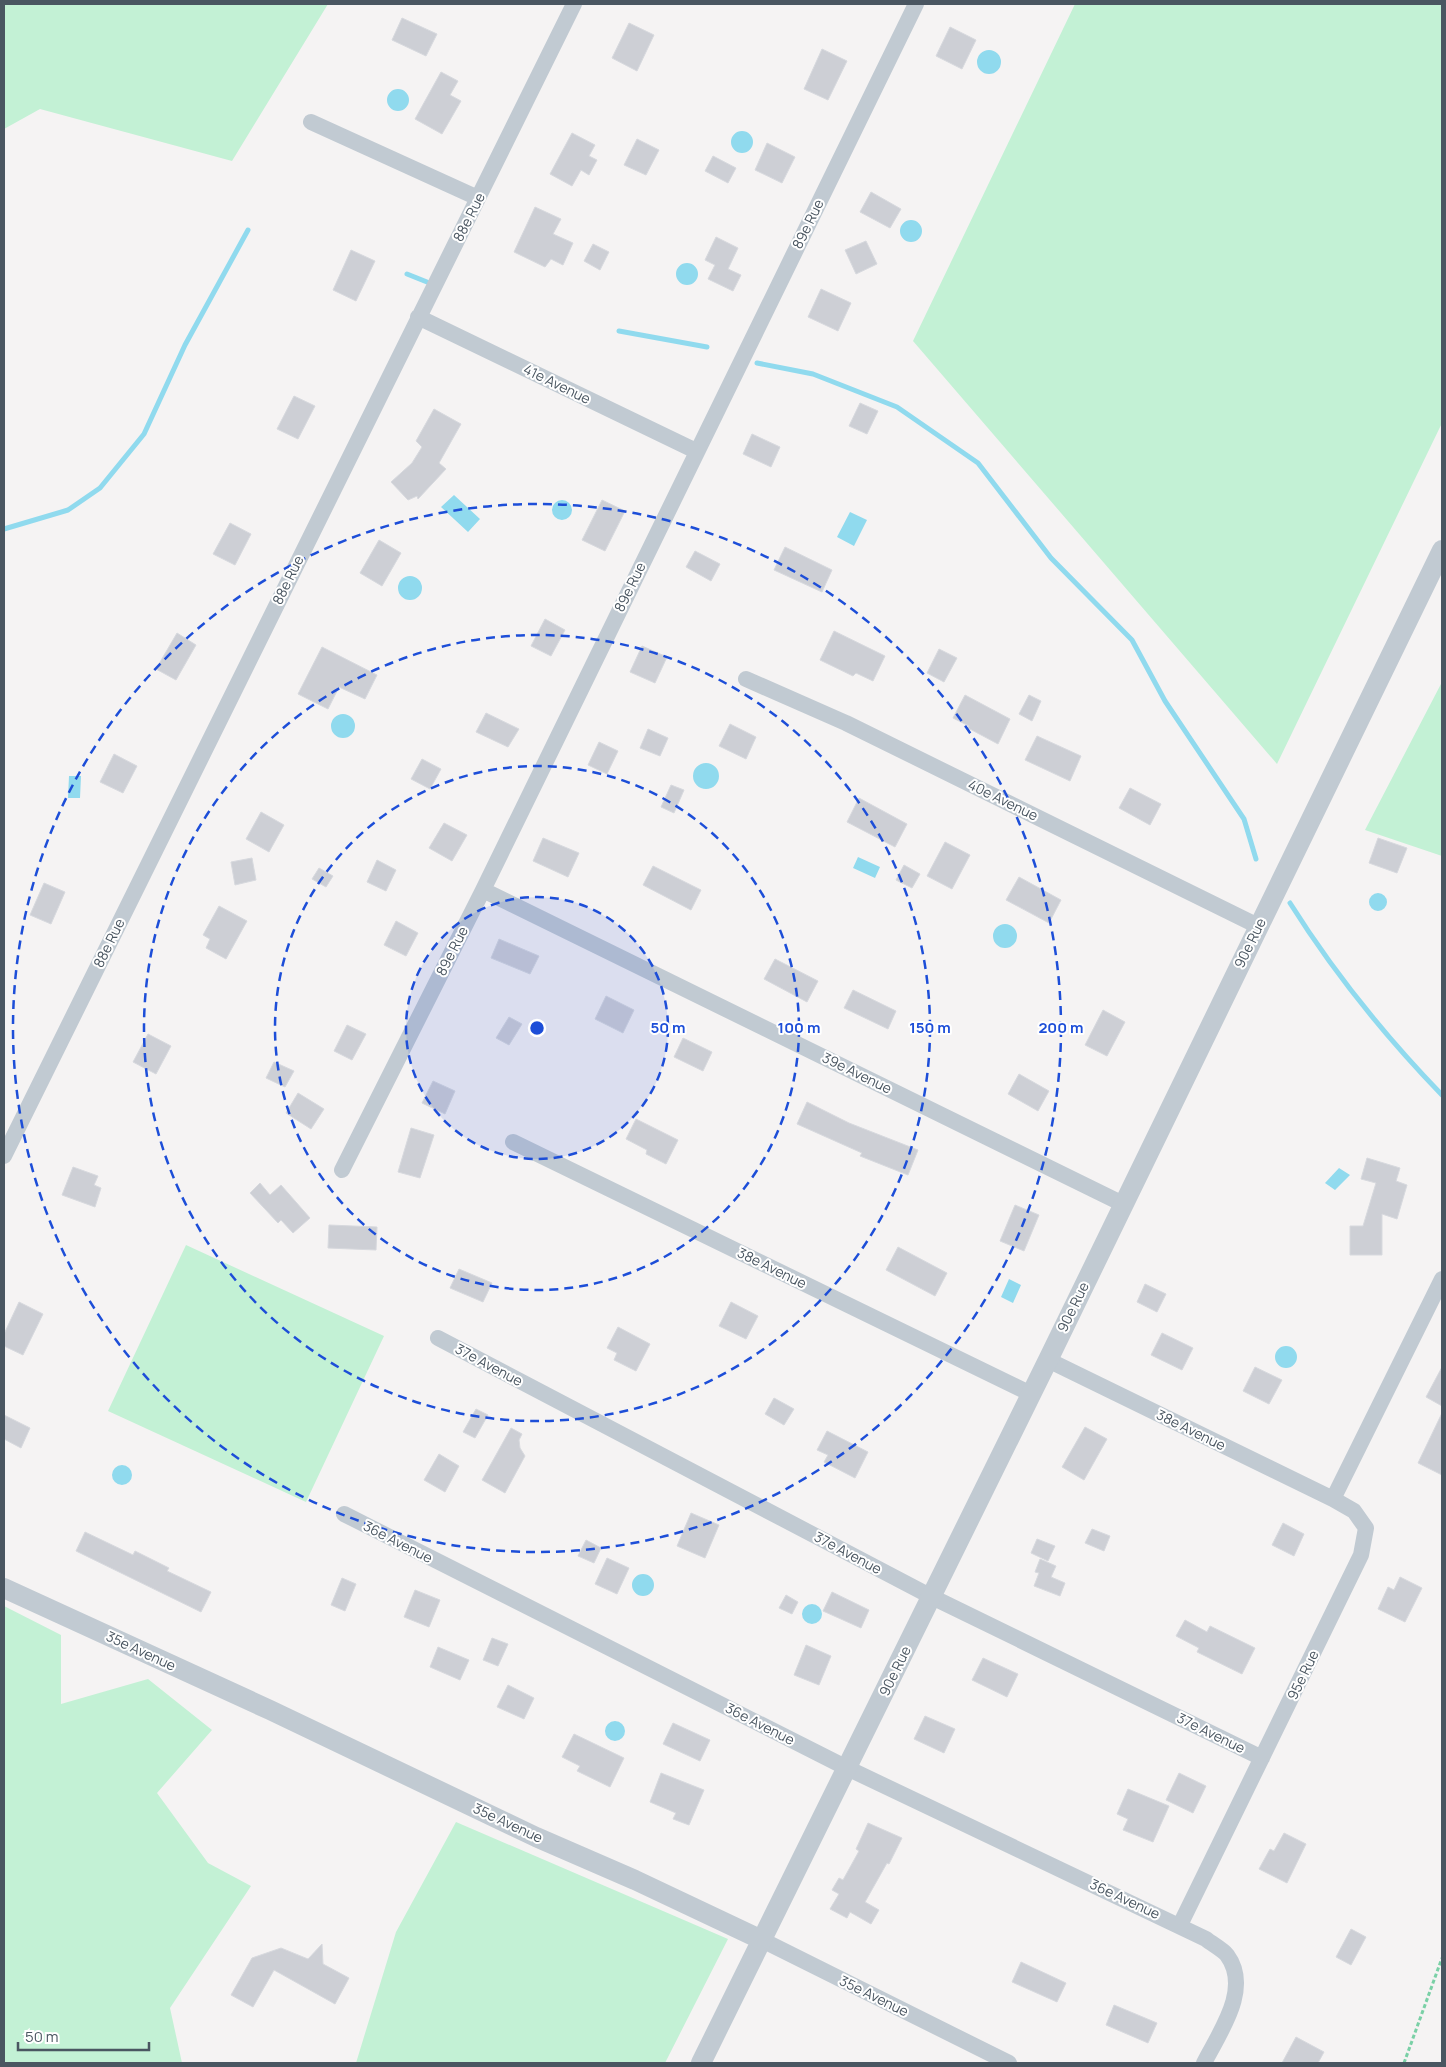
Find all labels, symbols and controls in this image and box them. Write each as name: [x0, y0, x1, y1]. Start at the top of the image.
street label: 88e Rue: [448, 189, 489, 245]
street label: 89e Rue: [787, 196, 828, 252]
street label: 41e Avenue: [520, 359, 594, 408]
street label: 88e Rue: [267, 552, 308, 608]
street label: 89e Rue: [609, 559, 650, 615]
street label: 40e Avenue: [965, 774, 1041, 825]
street label: 88e Rue: [88, 915, 129, 971]
street label: 90e Rue: [1229, 915, 1270, 971]
street label: 89e Rue: [431, 923, 472, 979]
text: 50 m: [650, 1017, 686, 1038]
text: 100 m: [778, 1017, 820, 1038]
text: 150 m: [909, 1017, 951, 1038]
text: 200 m: [1038, 1017, 1084, 1038]
centre of rings: [528, 1019, 546, 1037]
street label: 39e Avenue: [819, 1047, 895, 1098]
street label: 38e Avenue: [734, 1243, 810, 1292]
street label: 90e Rue: [1052, 1279, 1093, 1335]
street label: 37e Avenue: [452, 1339, 526, 1390]
street label: 38e Avenue: [1153, 1405, 1229, 1454]
street label: 36e Avenue: [360, 1516, 436, 1567]
street label: 37e Avenue: [811, 1527, 885, 1578]
street label: 35e Avenue: [103, 1626, 179, 1675]
street label: 90e Rue: [874, 1643, 915, 1699]
street label: 95e Rue: [1282, 1647, 1323, 1703]
street label: 36e Avenue: [722, 1698, 798, 1749]
street label: 37e Avenue: [1174, 1708, 1248, 1757]
street label: 35e Avenue: [470, 1798, 546, 1847]
street label: 36e Avenue: [1087, 1874, 1163, 1923]
street label: 35e Avenue: [836, 1971, 912, 2020]
scale bar: [18, 2020, 149, 2052]
text: 50 m: [25, 2026, 59, 2047]

